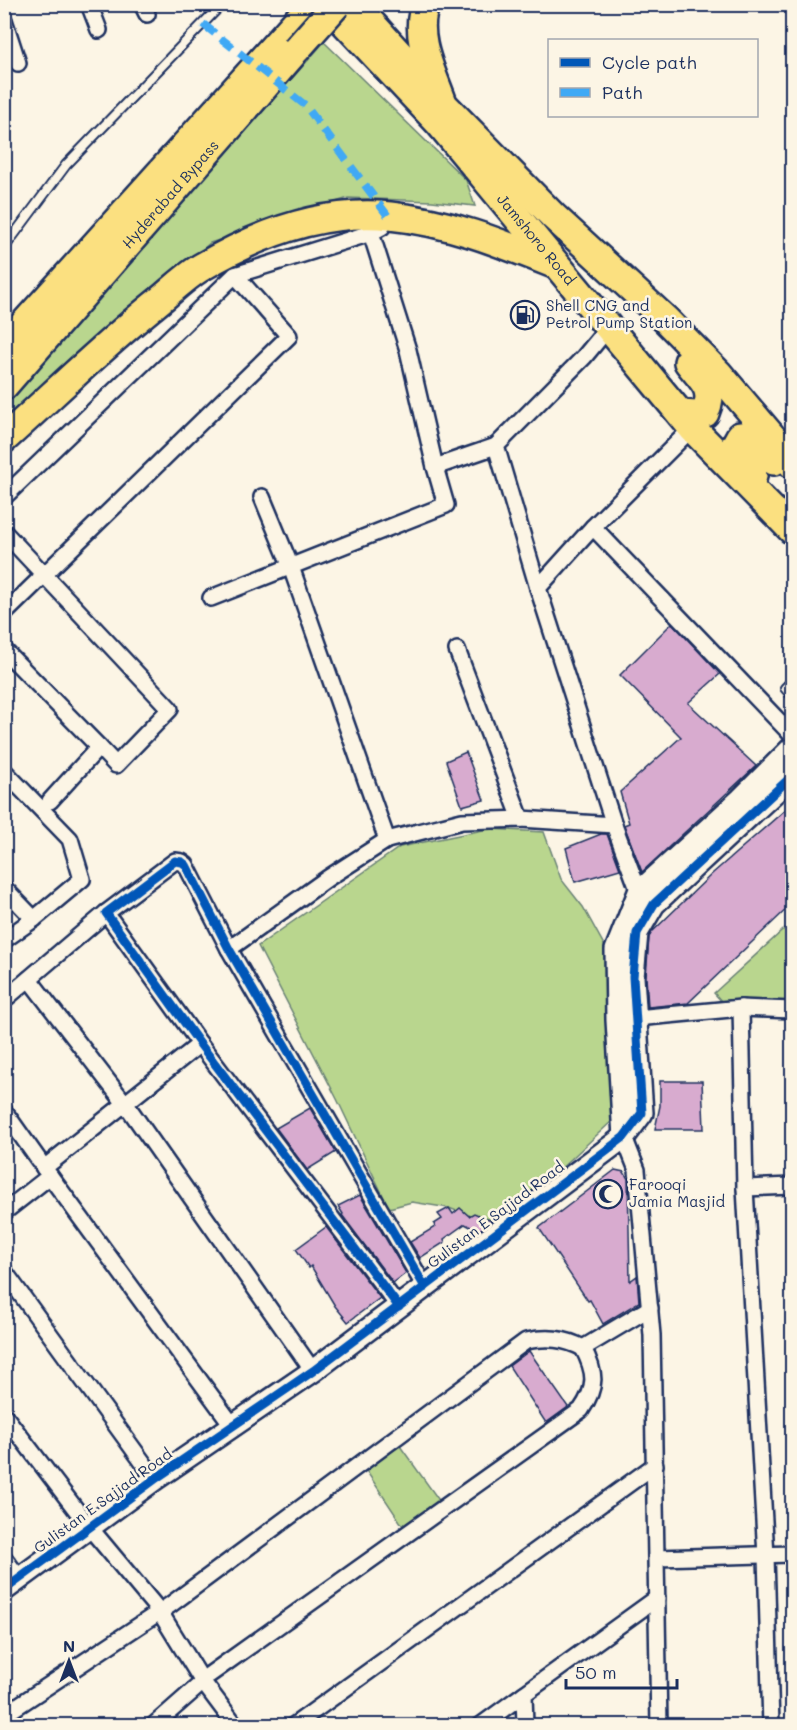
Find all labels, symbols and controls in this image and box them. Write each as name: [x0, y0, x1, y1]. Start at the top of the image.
legend: [548, 39, 758, 117]
text: Cycle path: [602, 50, 697, 74]
text: Path: [602, 80, 642, 104]
street label: Hyderabad Bypass: [117, 135, 223, 252]
street label: Jamshoro Road: [493, 189, 580, 289]
place label: Shell CNG and Petrol Pump Station: [546, 295, 692, 332]
fuel station icon: Shell CNG and Petrol Pump Station: [509, 299, 541, 331]
street label: Gulistan E Sajjad Road: [423, 1156, 568, 1272]
place label: Farooqi Jamia Masjid: [629, 1174, 725, 1211]
mosque icon: Farooqi Jamia Masjid: [592, 1178, 624, 1210]
street label: Gulistan E Sajjad Road: [29, 1443, 176, 1557]
north arrow: [39, 1631, 99, 1691]
text: N: [63, 1635, 75, 1656]
scale bar: [566, 1652, 677, 1690]
text: 50 m: [575, 1660, 617, 1684]

